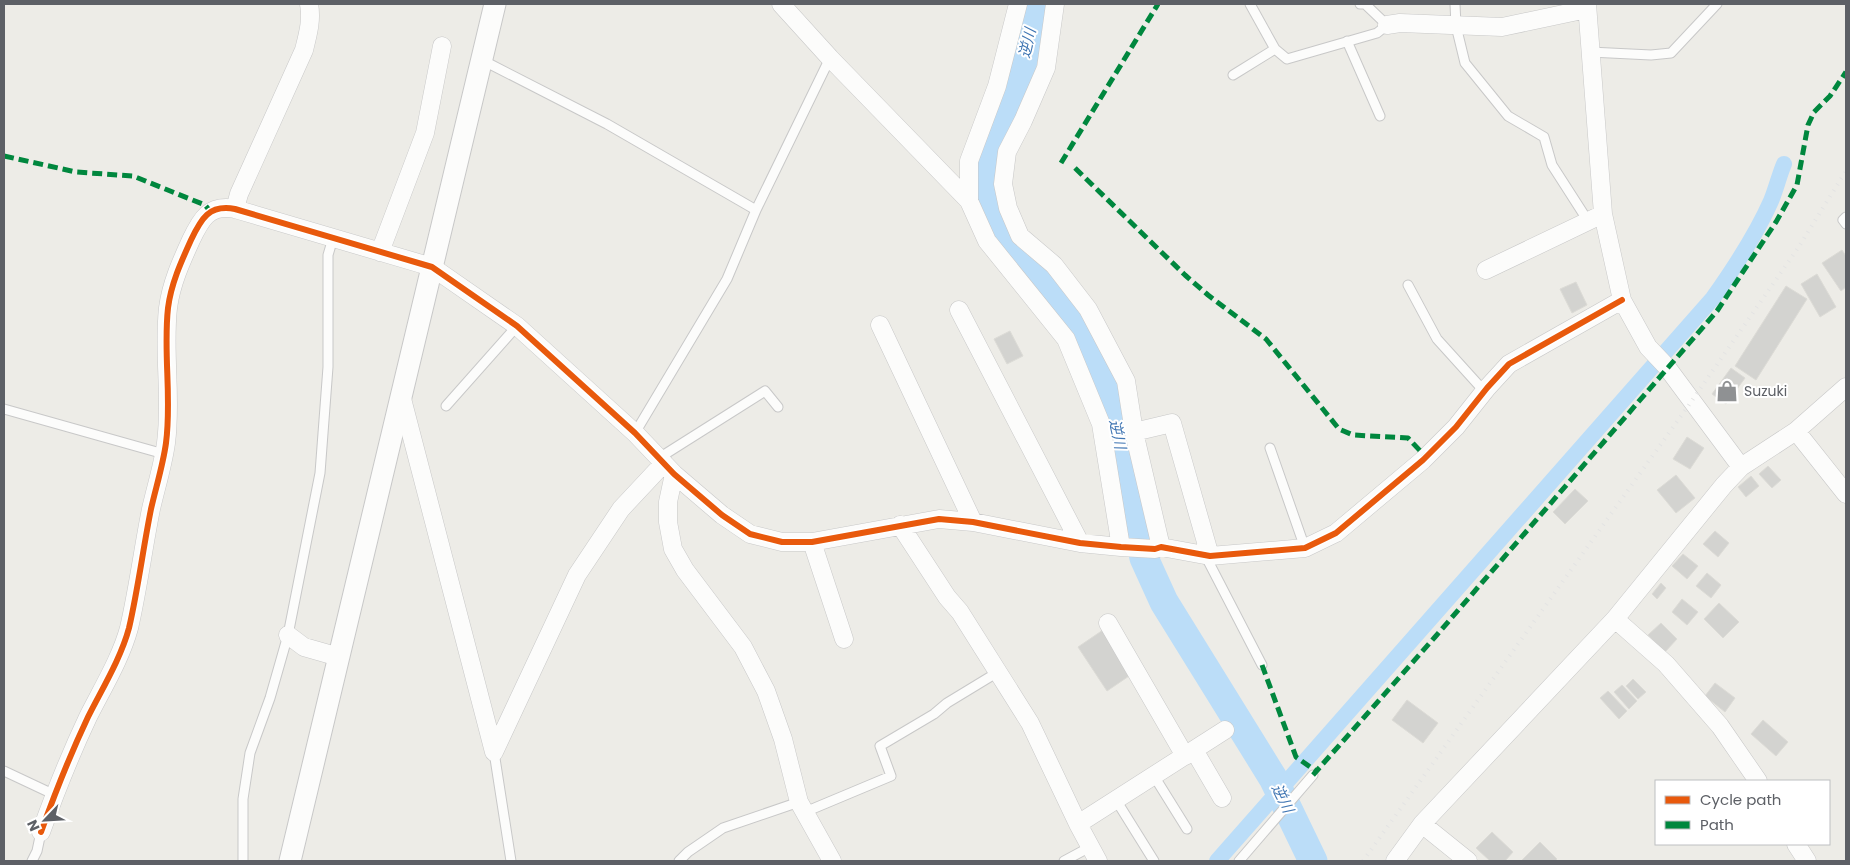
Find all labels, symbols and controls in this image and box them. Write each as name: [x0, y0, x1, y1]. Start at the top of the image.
water label: 逆川: [1013, 24, 1041, 60]
shop icon: Suzuki: [1714, 378, 1740, 404]
place label: Suzuki: [1744, 381, 1787, 401]
water label: 逆川: [1105, 417, 1132, 453]
water label: 逆川: [1267, 780, 1300, 818]
legend: [1655, 780, 1830, 845]
text: Cycle path: [1700, 789, 1781, 810]
north arrow: [20, 795, 70, 845]
text: Path: [1700, 814, 1734, 835]
text: N: [22, 816, 45, 834]

